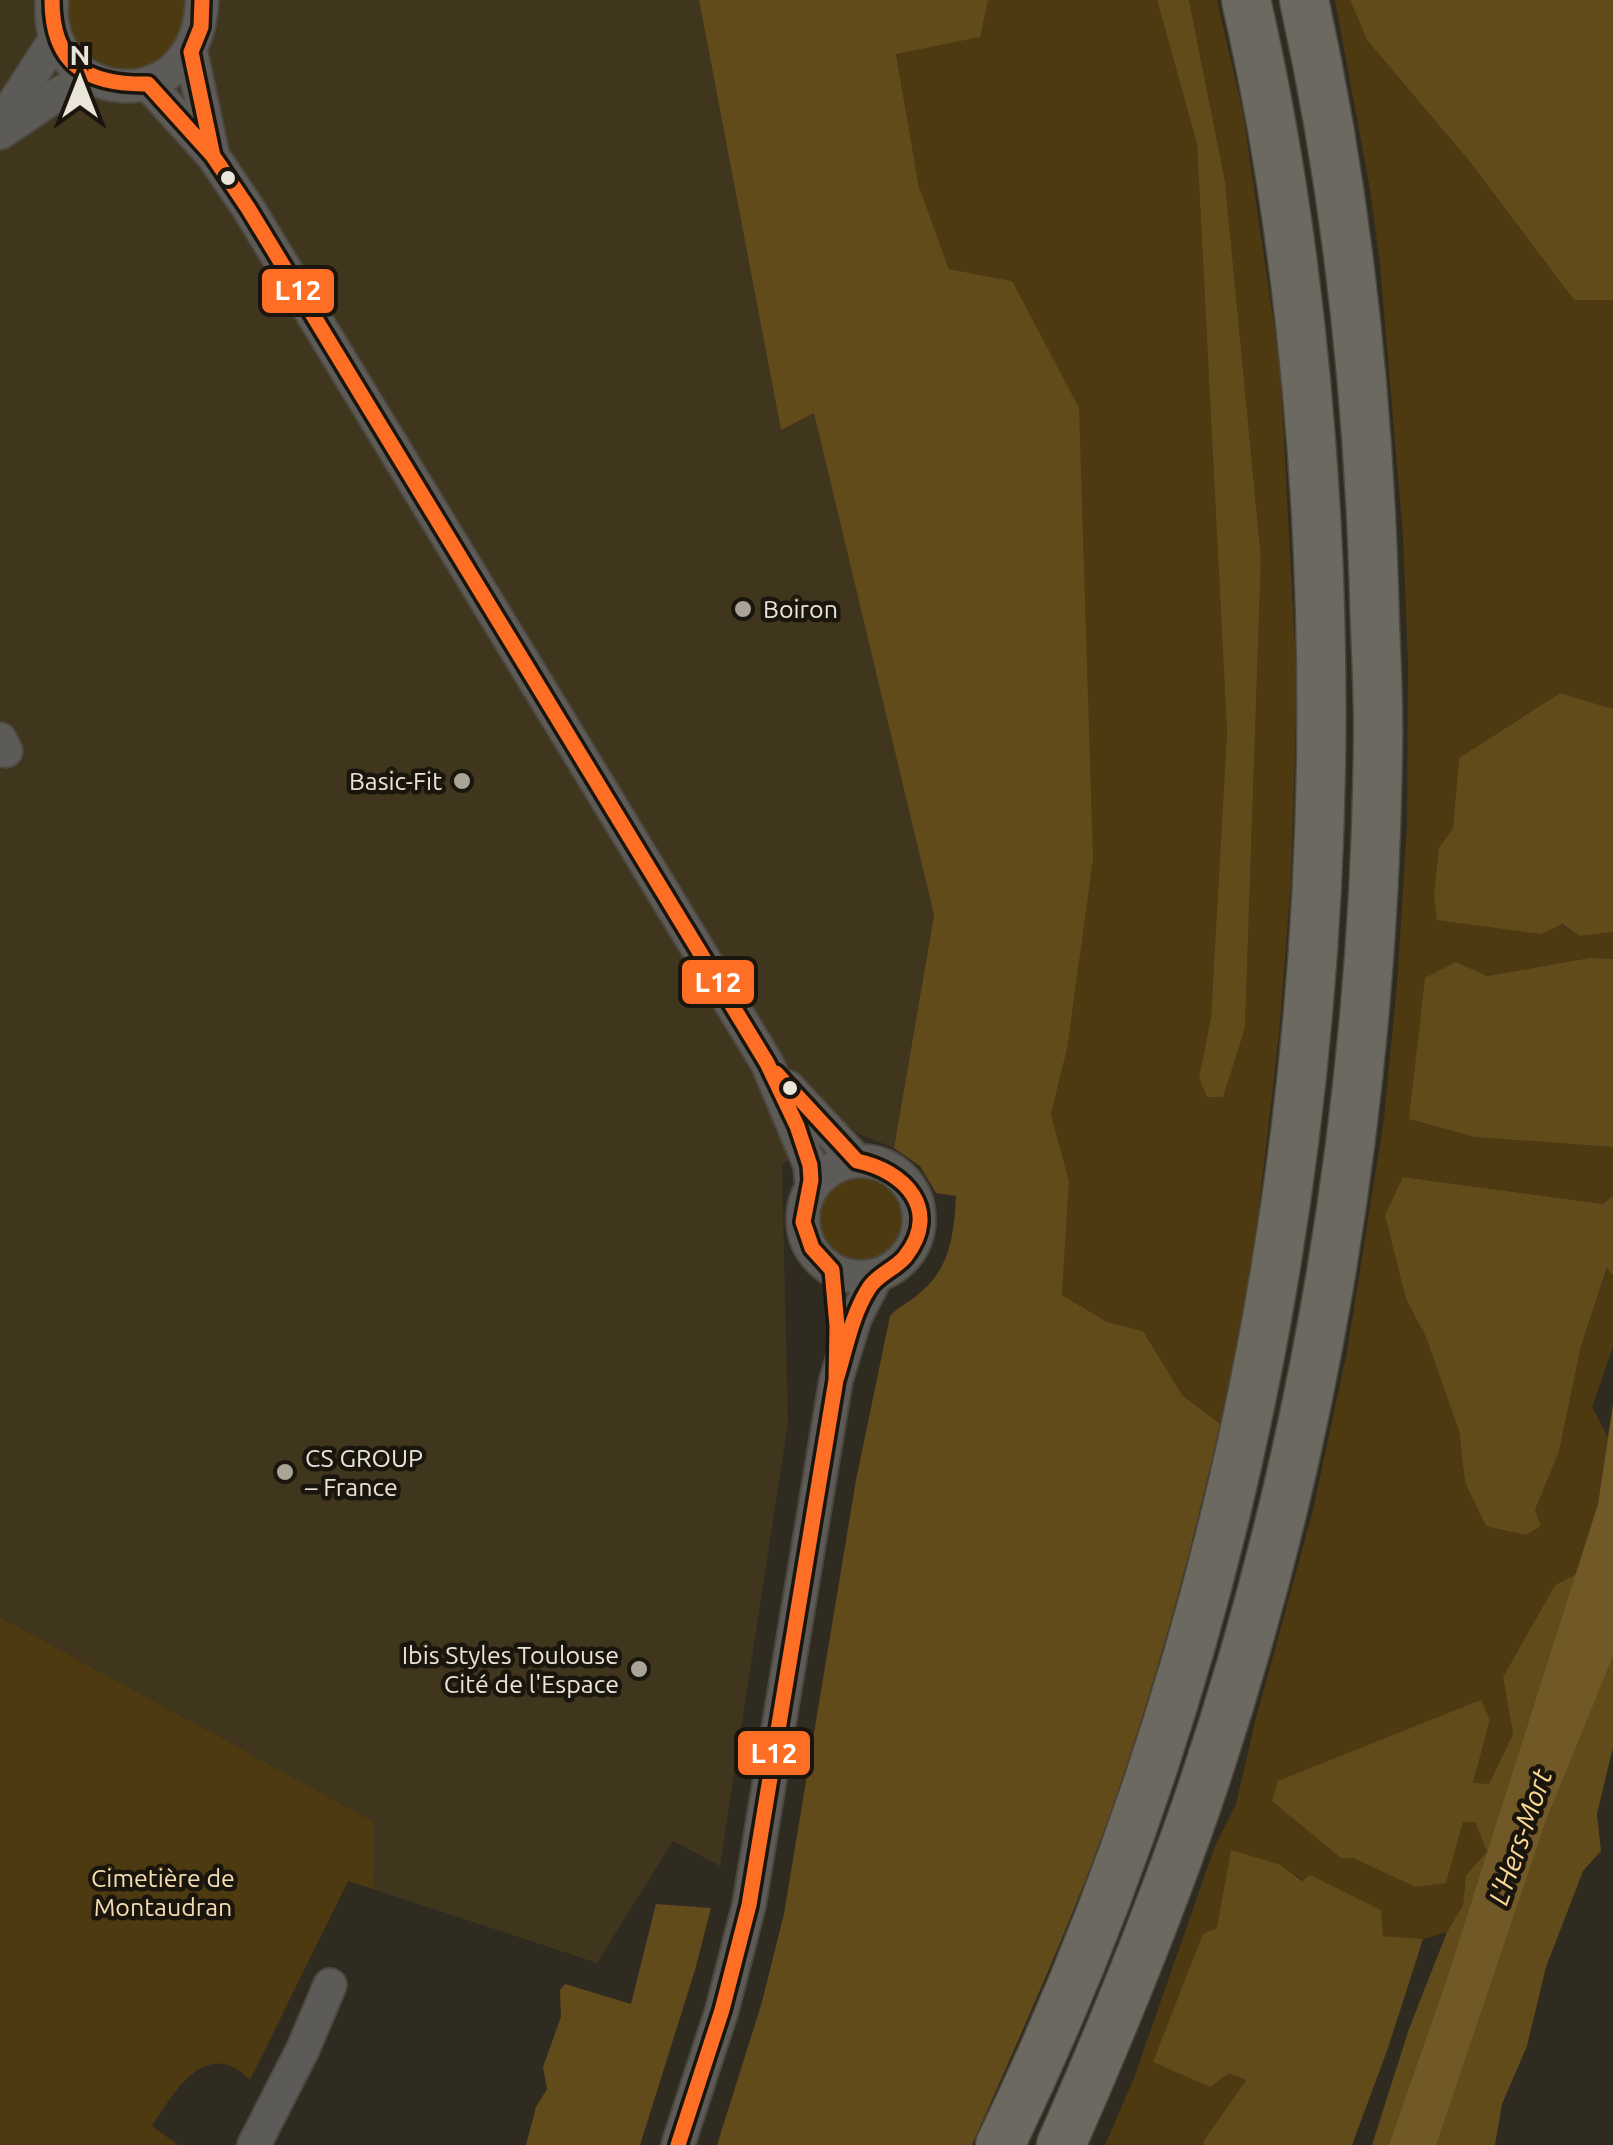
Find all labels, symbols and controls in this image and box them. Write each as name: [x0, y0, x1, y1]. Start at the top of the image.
north arrow: [30, 30, 130, 130]
text: N: [70, 39, 90, 70]
unlabelled marker: [218, 168, 238, 188]
line badge: L12: [260, 267, 336, 315]
text: L12: [275, 274, 321, 305]
place label: Boiron: [763, 595, 838, 623]
marker: Boiron: [732, 598, 754, 620]
place label: Basic-Fit: [349, 767, 442, 795]
marker: Basic-Fit: [451, 770, 473, 792]
line badge: L12: [680, 958, 756, 1006]
text: L12: [695, 966, 741, 997]
unlabelled marker: [780, 1078, 800, 1098]
place label: CS GROUP – France: [304, 1444, 423, 1501]
marker: CS GROUP – France: [274, 1461, 296, 1483]
place label: Ibis Styles Toulouse Cité de l'Espace: [402, 1641, 619, 1698]
marker: Ibis Styles Toulouse Cité de l'Espace: [628, 1658, 650, 1680]
line badge: L12: [736, 1729, 812, 1777]
text: L12: [751, 1737, 797, 1768]
water label: L'Hers-Mort: [1482, 1764, 1558, 1909]
park label: Cimetière de Montaudran: [91, 1864, 235, 1921]

